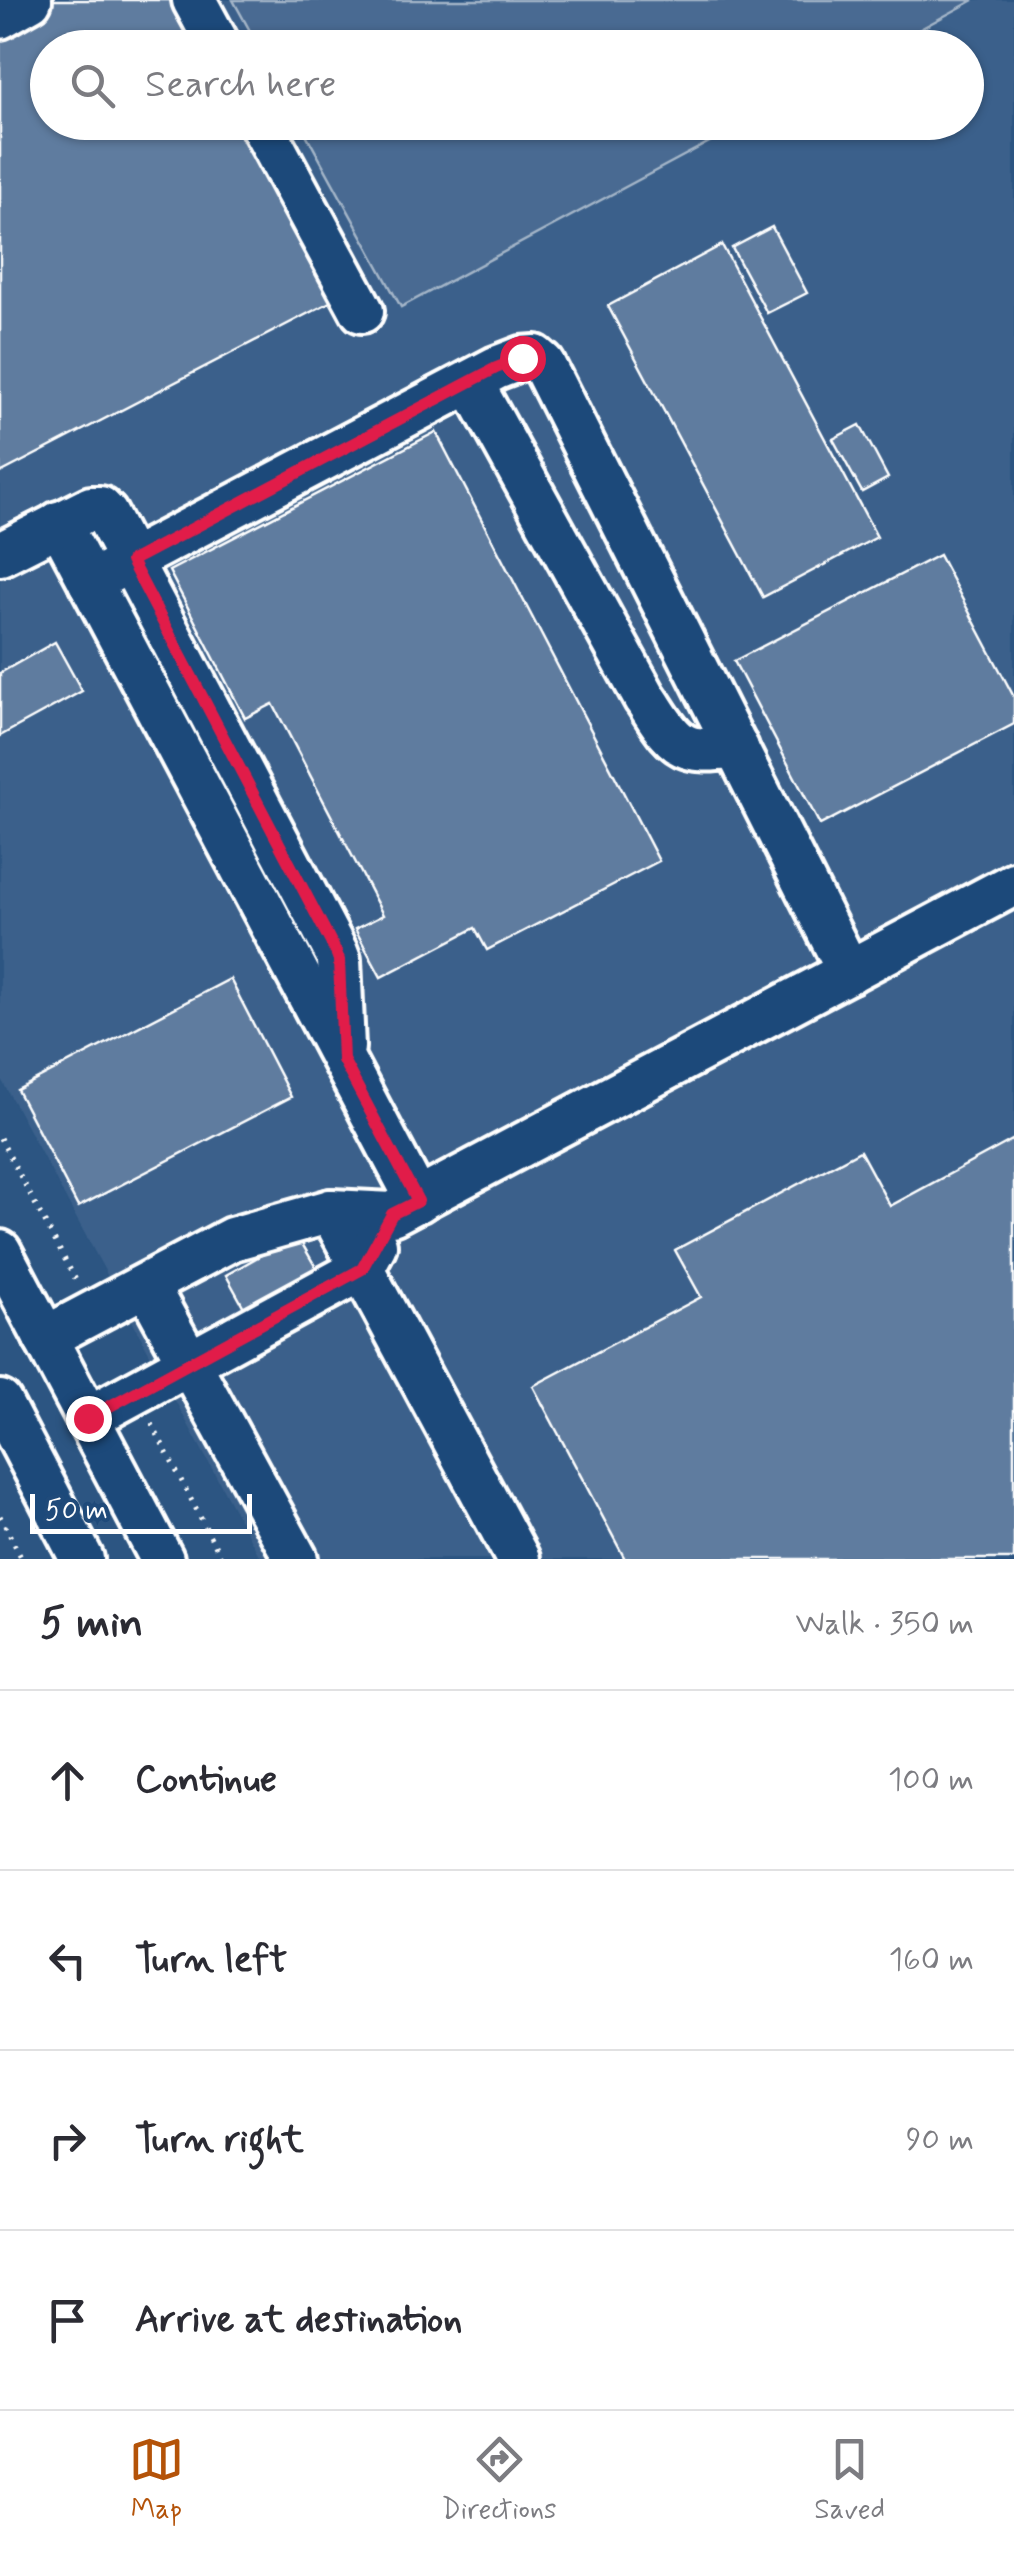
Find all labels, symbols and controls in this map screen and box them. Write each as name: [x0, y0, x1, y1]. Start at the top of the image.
search box: [30, 30, 984, 140]
icon: search: [65, 58, 120, 113]
text: Search here: [145, 61, 336, 110]
route start: [500, 336, 546, 382]
route end: [66, 1396, 112, 1442]
scale bar: [30, 1489, 252, 1534]
text: 50 m: [45, 1493, 108, 1530]
text: 5 min: [40, 1597, 143, 1652]
text: Walk · 350 m: [795, 1603, 974, 1645]
icon: ahead: [40, 1753, 95, 1808]
text: Continue: [135, 1756, 277, 1805]
text: 100 m: [888, 1759, 974, 1801]
icon: left: [40, 1933, 95, 1988]
text: Turn left: [135, 1936, 287, 1985]
text: 160 m: [889, 1939, 974, 1981]
icon: right: [40, 2113, 95, 2168]
text: Turn right: [135, 2116, 304, 2165]
text: 90 m: [906, 2119, 974, 2161]
icon: arrive: [40, 2293, 95, 2348]
text: Arrive at destination: [135, 2296, 462, 2345]
tab: Map: [129, 2432, 184, 2529]
tab: Directions: [442, 2432, 557, 2529]
tab: Saved: [814, 2432, 885, 2529]

